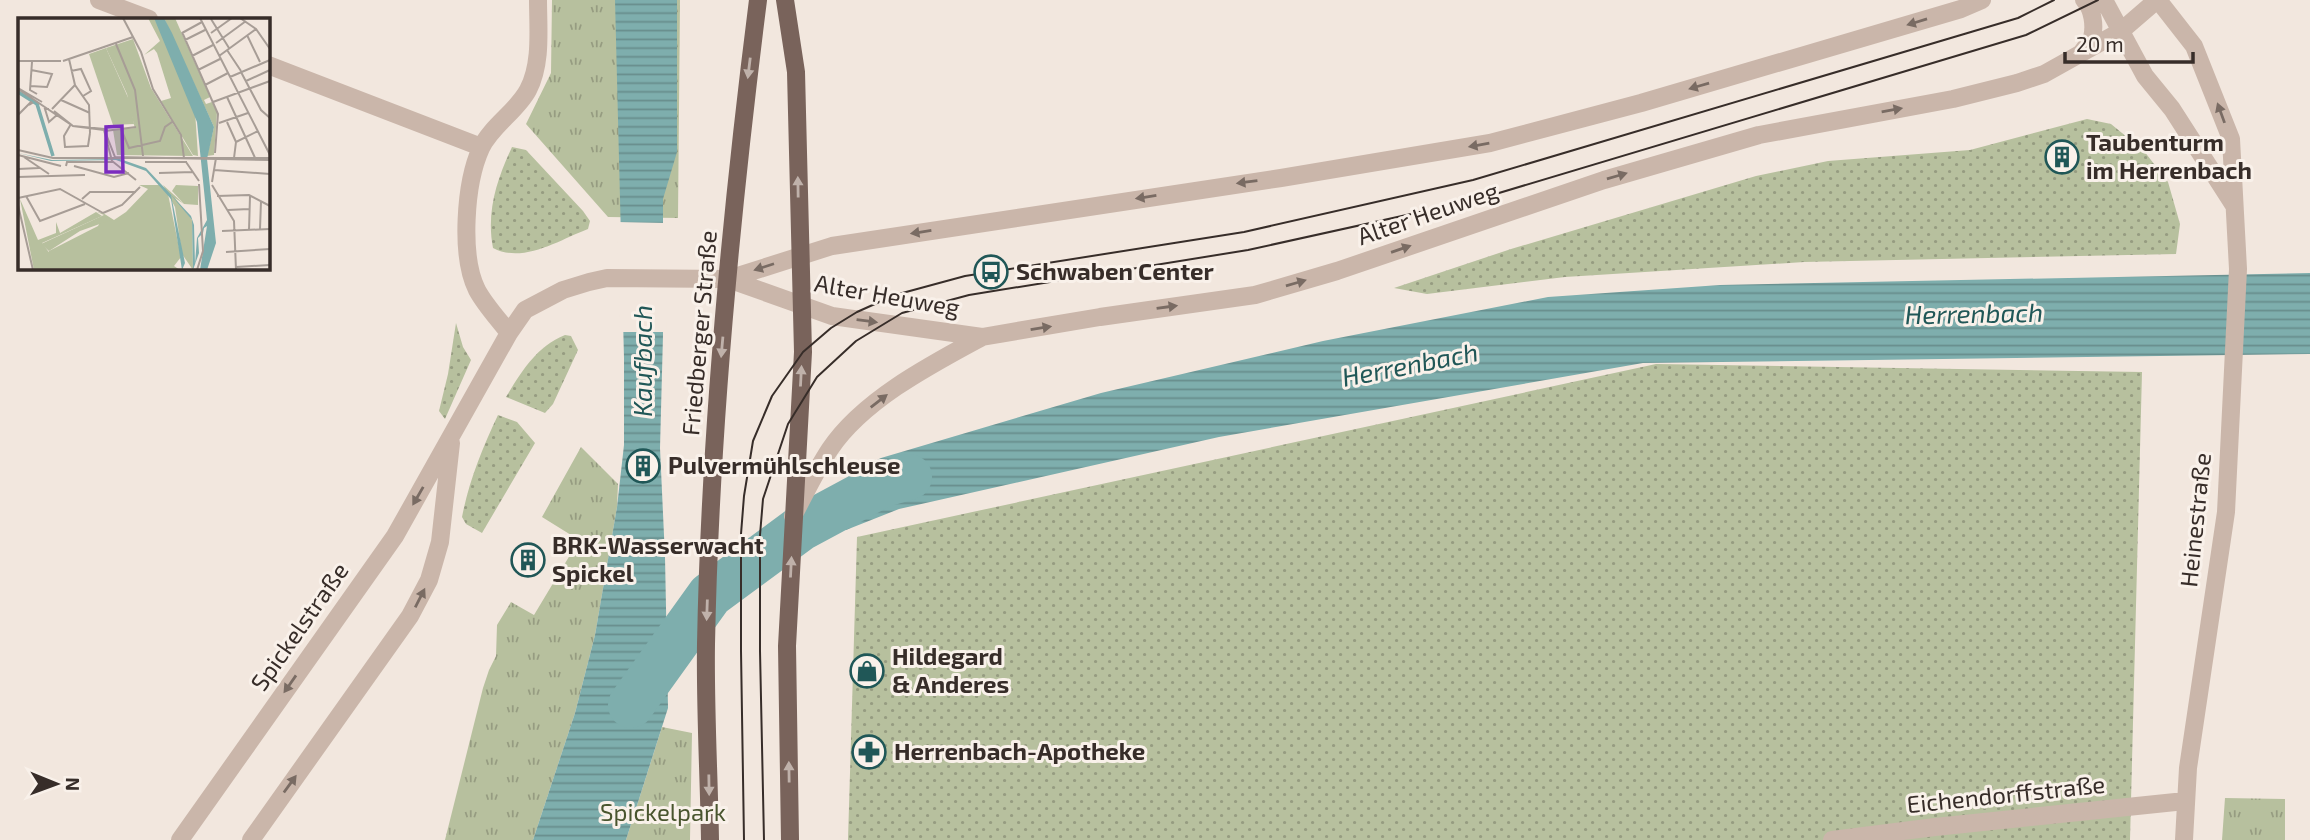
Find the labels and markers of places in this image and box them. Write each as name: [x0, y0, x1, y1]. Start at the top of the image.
place label: Taubenturm im Herrenbach: [2086, 127, 2252, 184]
building icon: Taubenturm im Herrenbach: [2043, 138, 2081, 176]
bus stop icon: Schwaben Center: [972, 253, 1010, 291]
place label: Schwaben Center: [1016, 256, 1215, 285]
building icon: Pulvermühlschleuse: [624, 447, 662, 485]
place label: Pulvermühlschleuse: [668, 450, 900, 479]
place label: BRK-Wasserwacht Spickel: [552, 530, 764, 587]
building icon: BRK-Wasserwacht Spickel: [509, 541, 547, 579]
place label: Hildegard & Anderes: [892, 641, 1009, 698]
shop icon: Hildegard & Anderes: [848, 652, 886, 690]
pharmacy icon: Herrenbach-Apotheke: [850, 733, 888, 771]
place label: Herrenbach-Apotheke: [894, 736, 1145, 765]

